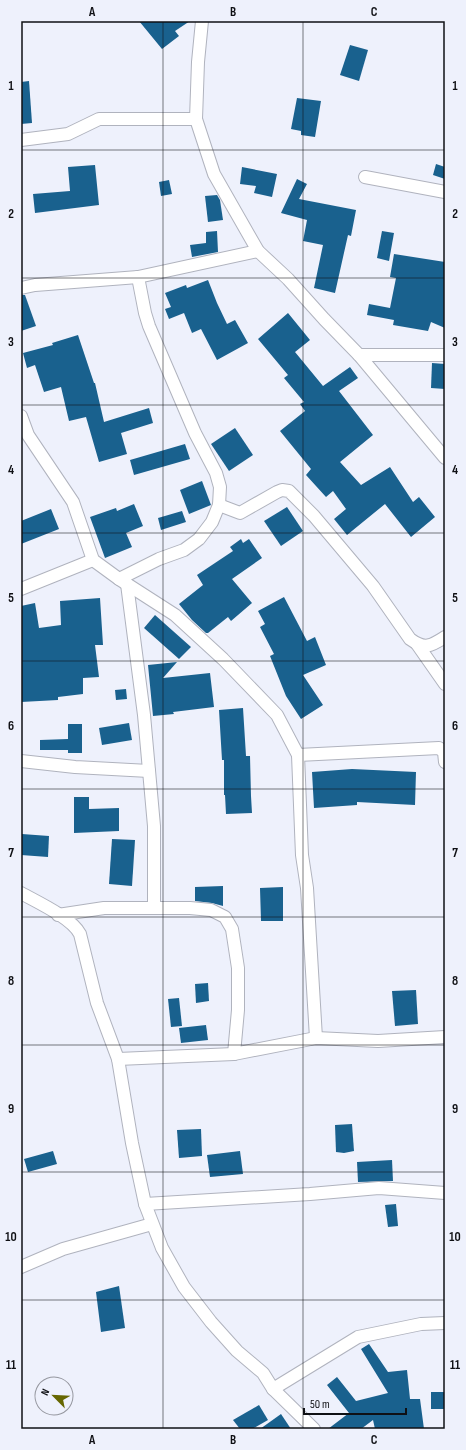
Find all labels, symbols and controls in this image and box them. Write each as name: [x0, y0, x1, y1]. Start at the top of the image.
text: A: [88, 4, 96, 20]
text: B: [230, 4, 236, 20]
text: C: [371, 4, 378, 20]
text: 1: [8, 78, 14, 94]
text: 1: [452, 78, 458, 94]
text: 2: [8, 206, 14, 222]
text: 2: [452, 206, 458, 222]
text: 3: [8, 334, 14, 350]
text: 3: [452, 334, 458, 350]
text: 4: [8, 462, 14, 478]
text: 4: [452, 462, 458, 478]
text: 5: [8, 590, 14, 606]
text: 5: [452, 590, 458, 606]
text: 6: [8, 718, 14, 734]
text: 6: [452, 718, 458, 734]
text: 7: [8, 845, 14, 861]
text: 7: [452, 845, 458, 861]
text: 8: [8, 973, 14, 989]
text: 8: [452, 973, 458, 989]
text: 9: [8, 1101, 14, 1117]
text: 9: [452, 1101, 458, 1117]
text: 10: [5, 1229, 17, 1245]
text: 10: [449, 1229, 461, 1245]
text: 11: [6, 1357, 16, 1373]
text: 11: [450, 1357, 460, 1373]
north arrow: [34, 1376, 74, 1416]
text: N: [38, 1387, 53, 1397]
scale bar: [304, 1390, 406, 1416]
text: 50 m: [310, 1397, 330, 1412]
text: A: [88, 1432, 96, 1448]
text: B: [230, 1432, 236, 1448]
text: C: [371, 1432, 378, 1448]

